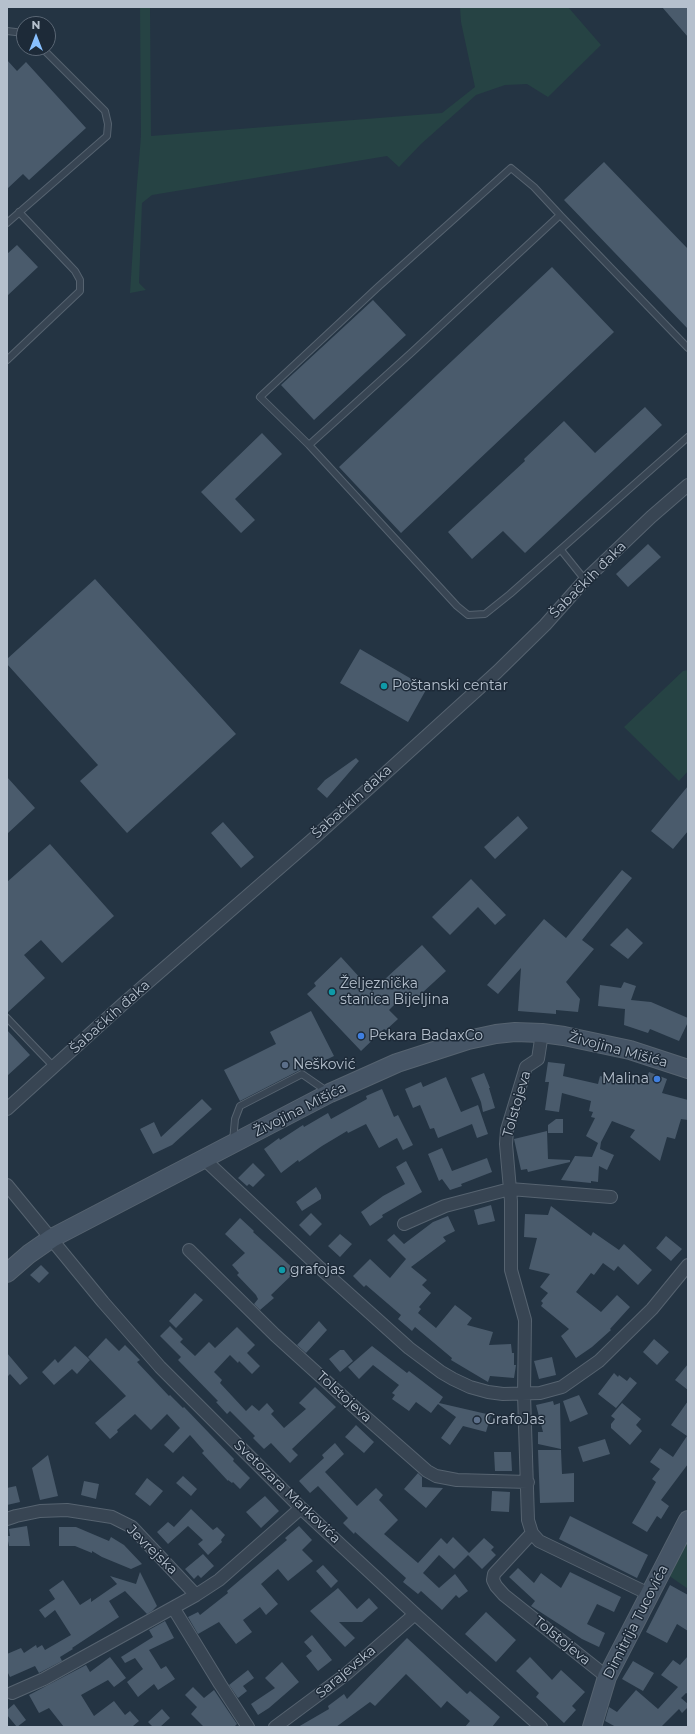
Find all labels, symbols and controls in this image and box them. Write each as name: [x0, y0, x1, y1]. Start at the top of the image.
north arrow: [16, 16, 56, 56]
text: N: [32, 18, 40, 32]
street label: Šabačkih đaka: [546, 538, 630, 622]
place label: Poštanski centar: [392, 678, 508, 694]
marker: Poštanski centar: [379, 681, 389, 691]
street label: Šabačkih đaka: [309, 762, 395, 842]
place label: Željeznička stanica Bijeljina: [340, 976, 449, 1008]
street label: Šabačkih đaka: [67, 977, 153, 1057]
marker: Željeznička stanica Bijeljina: [327, 987, 337, 997]
place label: Pekara BadaxCo: [369, 1028, 483, 1044]
street label: Živojina Mišića: [567, 1029, 669, 1071]
marker: Pekara BadaxCo: [356, 1031, 366, 1041]
place label: Nešković: [293, 1057, 356, 1073]
marker: Nešković: [280, 1060, 290, 1070]
street label: Tolstojeva: [499, 1069, 535, 1139]
place label: Malina: [602, 1071, 649, 1087]
marker: Malina: [652, 1074, 662, 1084]
street label: Živojina Mišića: [251, 1079, 349, 1141]
place label: grafojas: [290, 1262, 345, 1278]
marker: grafojas: [277, 1265, 287, 1275]
street label: Tolstojeva: [313, 1368, 375, 1426]
place label: GrafoJas: [485, 1412, 545, 1428]
marker: GrafoJas: [472, 1415, 482, 1425]
street label: Svetozara Markovića: [230, 1437, 344, 1547]
street label: Jevrejska: [123, 1522, 181, 1578]
street label: Dimitrija Tucovića: [600, 1562, 672, 1682]
street label: Tolstojeva: [530, 1613, 594, 1669]
street label: Sarajevska: [313, 1642, 379, 1702]

